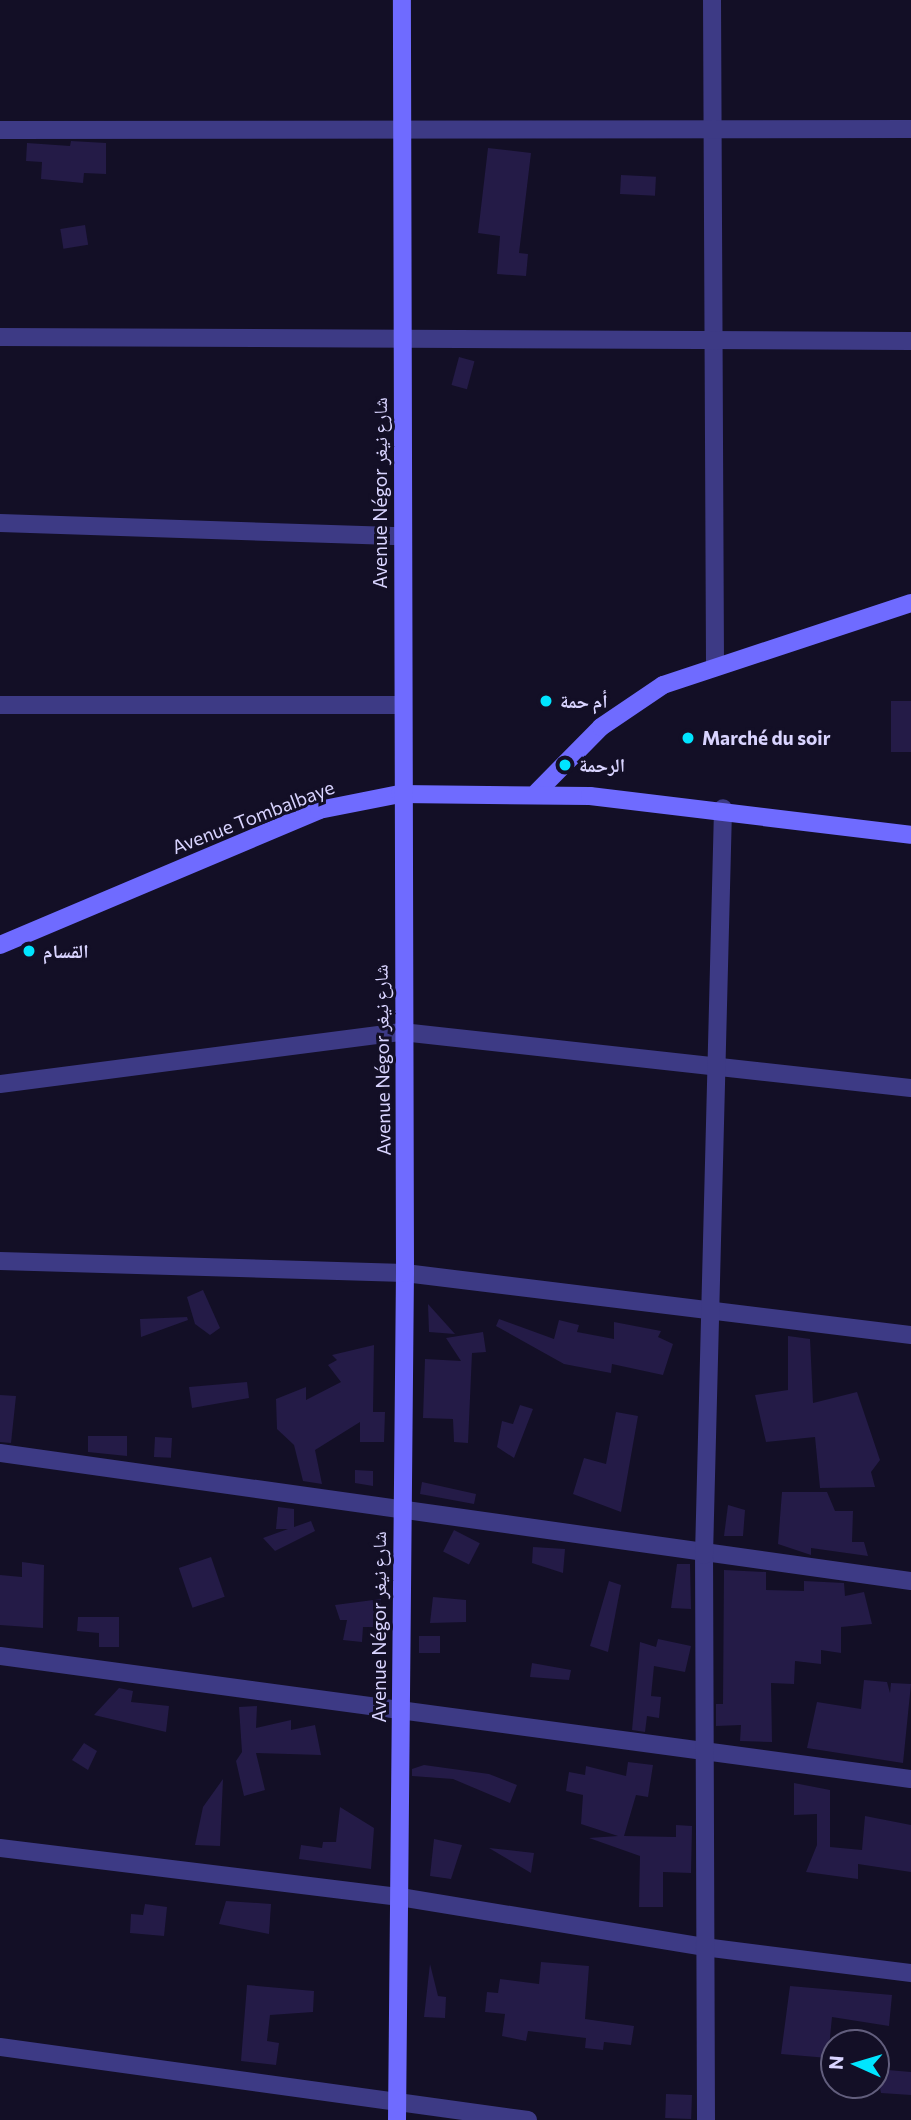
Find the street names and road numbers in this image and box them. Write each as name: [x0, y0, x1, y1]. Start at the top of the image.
street label: Avenue Négor شارع نيغر: [369, 397, 391, 589]
street label: Avenue Tombalbaye: [169, 776, 337, 858]
street label: Avenue Négor شارع نيغر: [369, 964, 395, 1156]
street label: Avenue Négor شارع نيغر: [368, 1531, 390, 1723]

